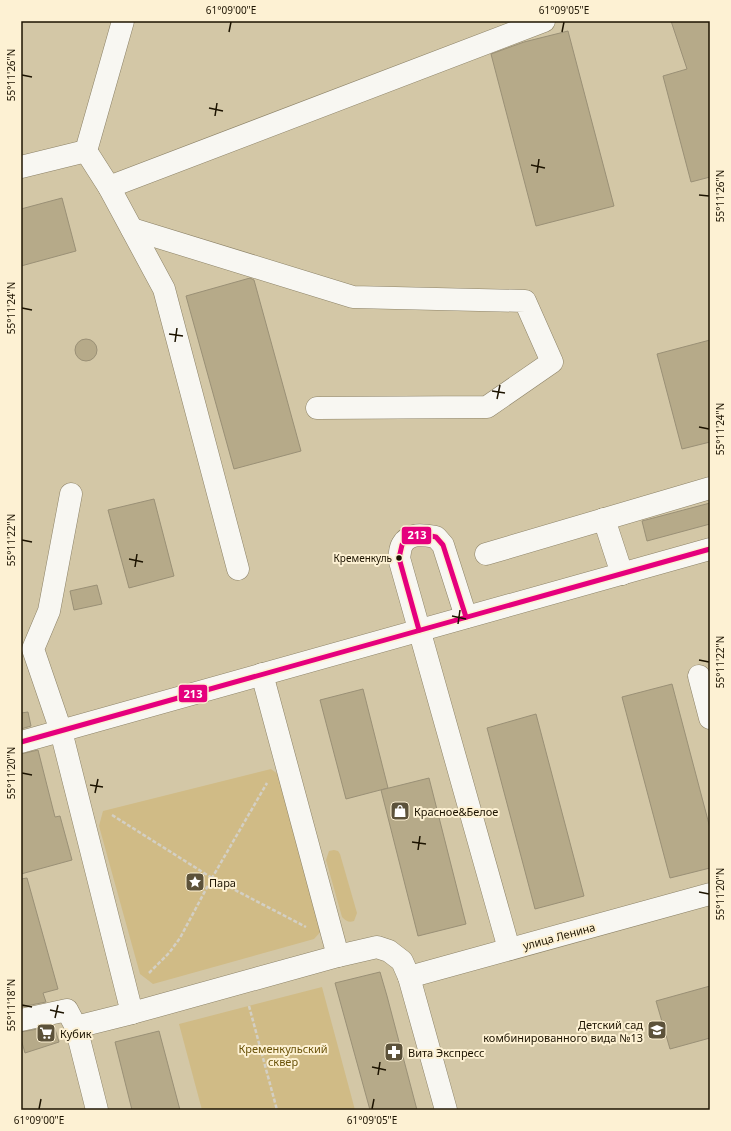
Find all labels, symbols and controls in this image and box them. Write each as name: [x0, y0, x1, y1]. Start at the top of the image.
text: 61°09'00"E: [206, 3, 256, 17]
text: 61°09'05"E: [539, 3, 589, 17]
text: 55°11'26"N: [4, 49, 18, 101]
text: 55°11'26"N: [713, 170, 727, 222]
text: 55°11'24"N: [4, 282, 18, 334]
text: 55°11'24"N: [713, 403, 727, 455]
text: 55°11'22"N: [4, 514, 18, 566]
line badge: 213: [401, 526, 432, 545]
text: 213: [408, 527, 426, 542]
place label: Кременкуль: [334, 551, 392, 565]
marker: Кременкуль: [394, 553, 404, 563]
text: 55°11'22"N: [713, 636, 727, 688]
line badge: 213: [178, 684, 208, 703]
text: 213: [184, 686, 202, 701]
text: 55°11'20"N: [4, 747, 18, 799]
shop icon: Красное&Белое: [389, 800, 411, 822]
place label: Красное&Белое: [414, 804, 498, 819]
text: 55°11'20"N: [713, 868, 727, 920]
place icon: Пара: [184, 871, 206, 893]
place label: Пара: [209, 875, 236, 890]
street label: улица Ленина: [521, 919, 597, 953]
text: 55°11'18"N: [4, 979, 18, 1031]
place label: Детский сад комбинированного вида №13: [483, 1017, 643, 1045]
school or university icon: Детский сад комбинированного вида №13: [646, 1019, 668, 1041]
supermarket icon: Кубик: [35, 1022, 57, 1044]
place label: Кубик: [60, 1026, 92, 1041]
park label: Кременкульский сквер: [238, 1041, 328, 1069]
pharmacy icon: Вита Экспресс: [383, 1041, 405, 1063]
place label: Вита Экспресс: [408, 1045, 484, 1060]
text: 61°09'00"E: [14, 1113, 64, 1127]
text: 61°09'05"E: [347, 1113, 397, 1127]

